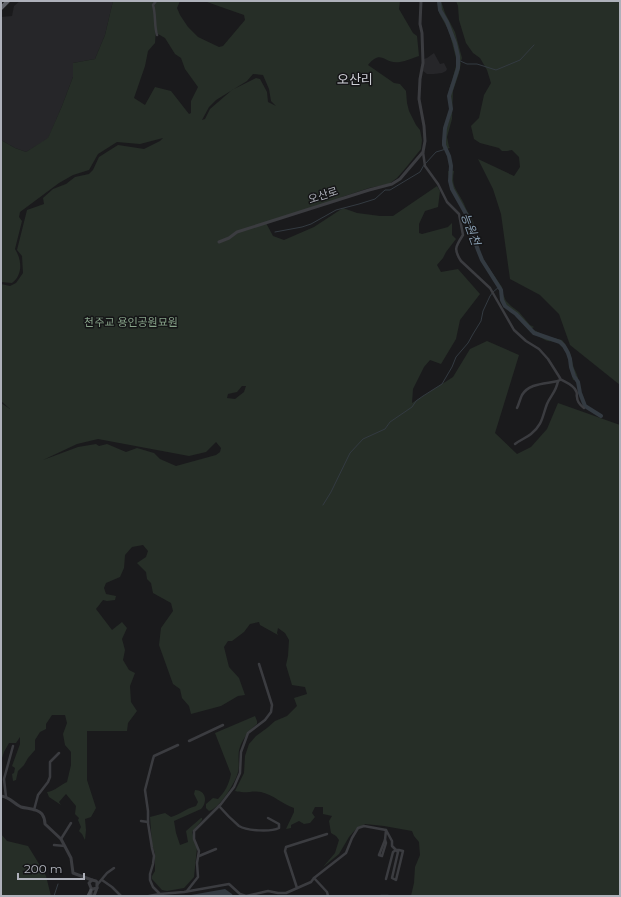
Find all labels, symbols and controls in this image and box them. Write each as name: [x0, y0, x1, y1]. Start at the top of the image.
district label: 오산리: [337, 71, 373, 87]
street label: 오산로: [306, 184, 340, 206]
water label: 능원천: [458, 211, 484, 249]
park label: 천주교 용인공원묘원: [84, 315, 178, 329]
scale bar: [18, 855, 84, 881]
text: 200 m: [24, 861, 63, 876]

